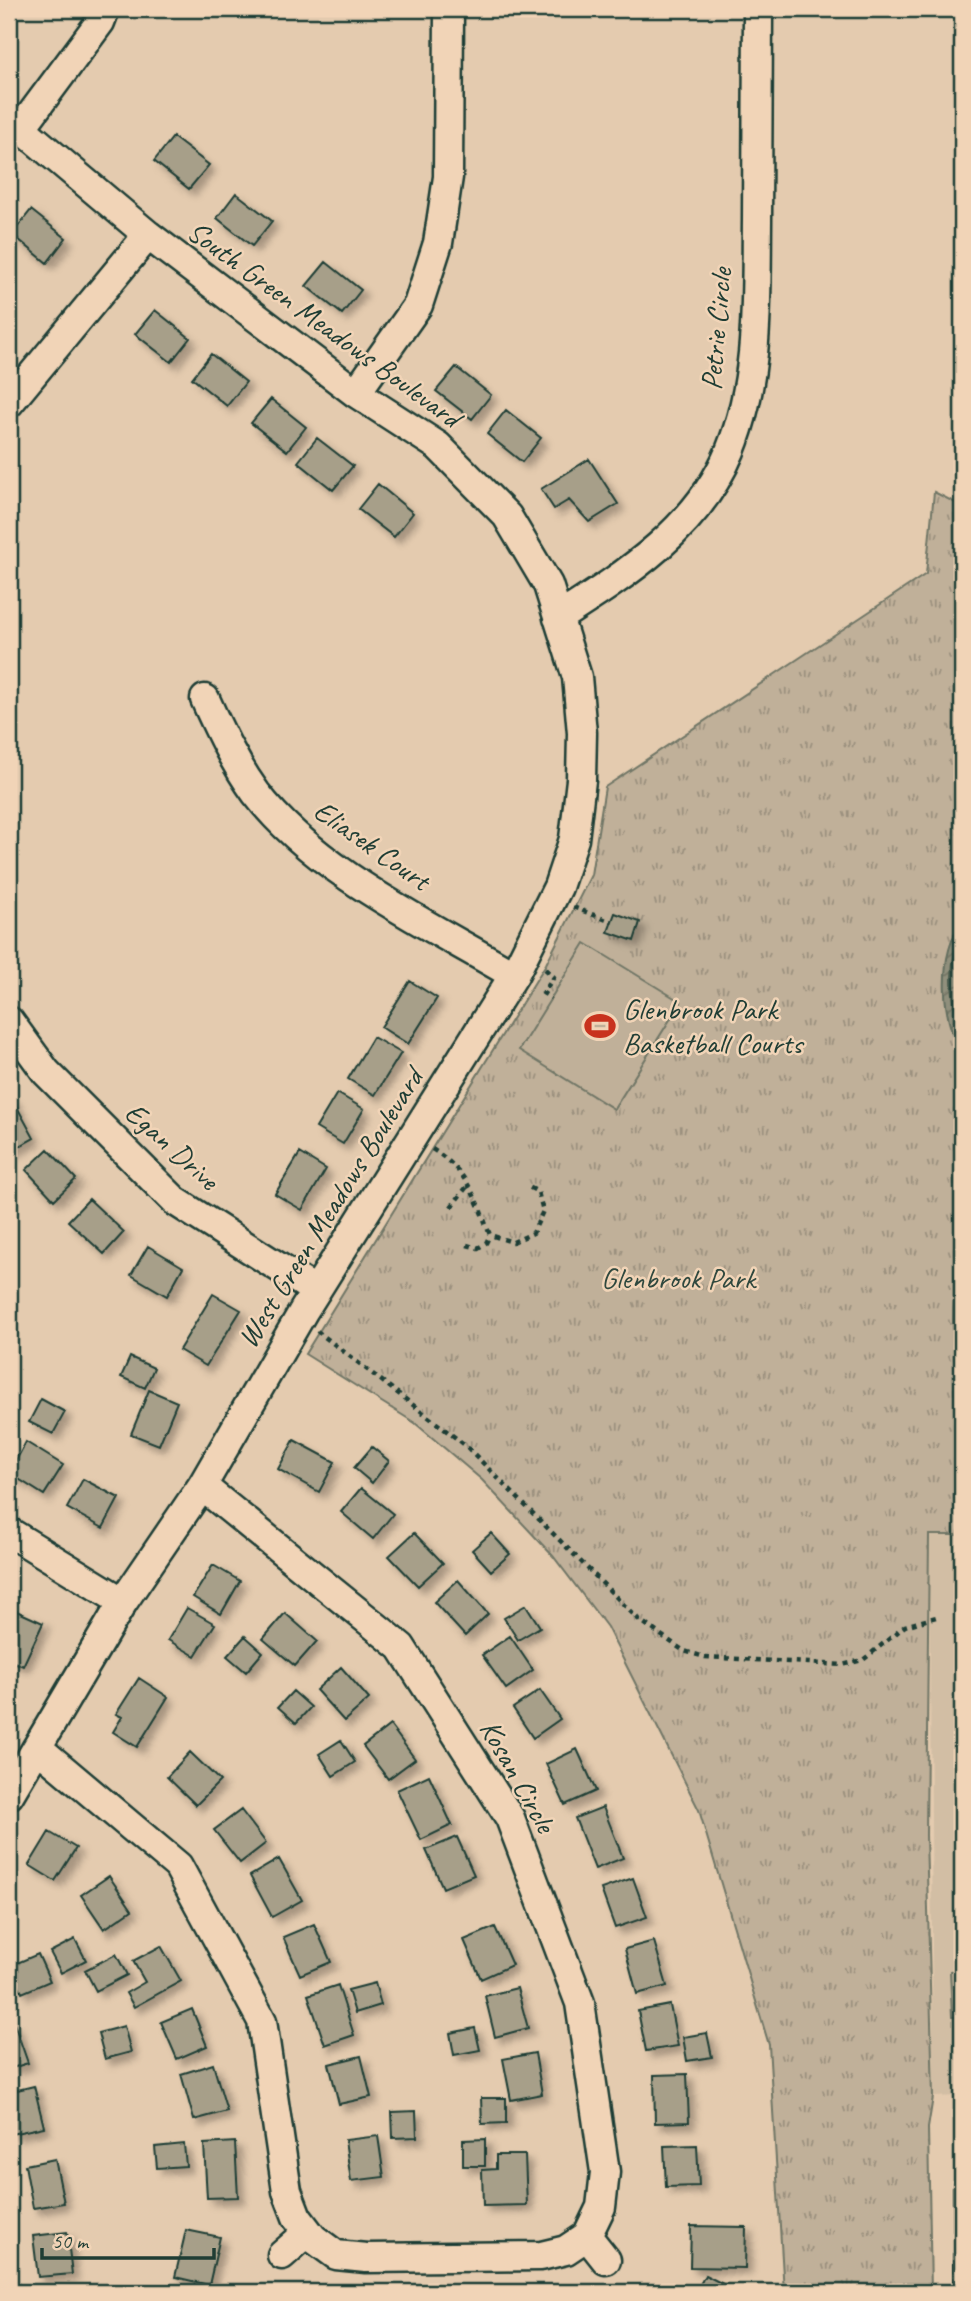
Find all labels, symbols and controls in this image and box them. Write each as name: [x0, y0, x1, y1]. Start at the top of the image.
street label: South Green Meadows Boulevard: [180, 212, 471, 438]
street label: Petrie Circle: [692, 264, 740, 392]
street label: Eliasek Court: [306, 791, 440, 901]
place label: Glenbrook Park Basketball Courts: [623, 990, 805, 1062]
sports icon: Glenbrook Park Basketball Courts: [583, 1009, 617, 1043]
street label: West Green Meadows Boulevard: [229, 1058, 434, 1354]
street label: Egan Drive: [117, 1094, 229, 1200]
park label: Glenbrook Park: [601, 1259, 757, 1297]
street label: Kosan Circle: [471, 1713, 566, 1841]
scale bar: [42, 2217, 214, 2261]
text: 50 m: [52, 2228, 90, 2254]

